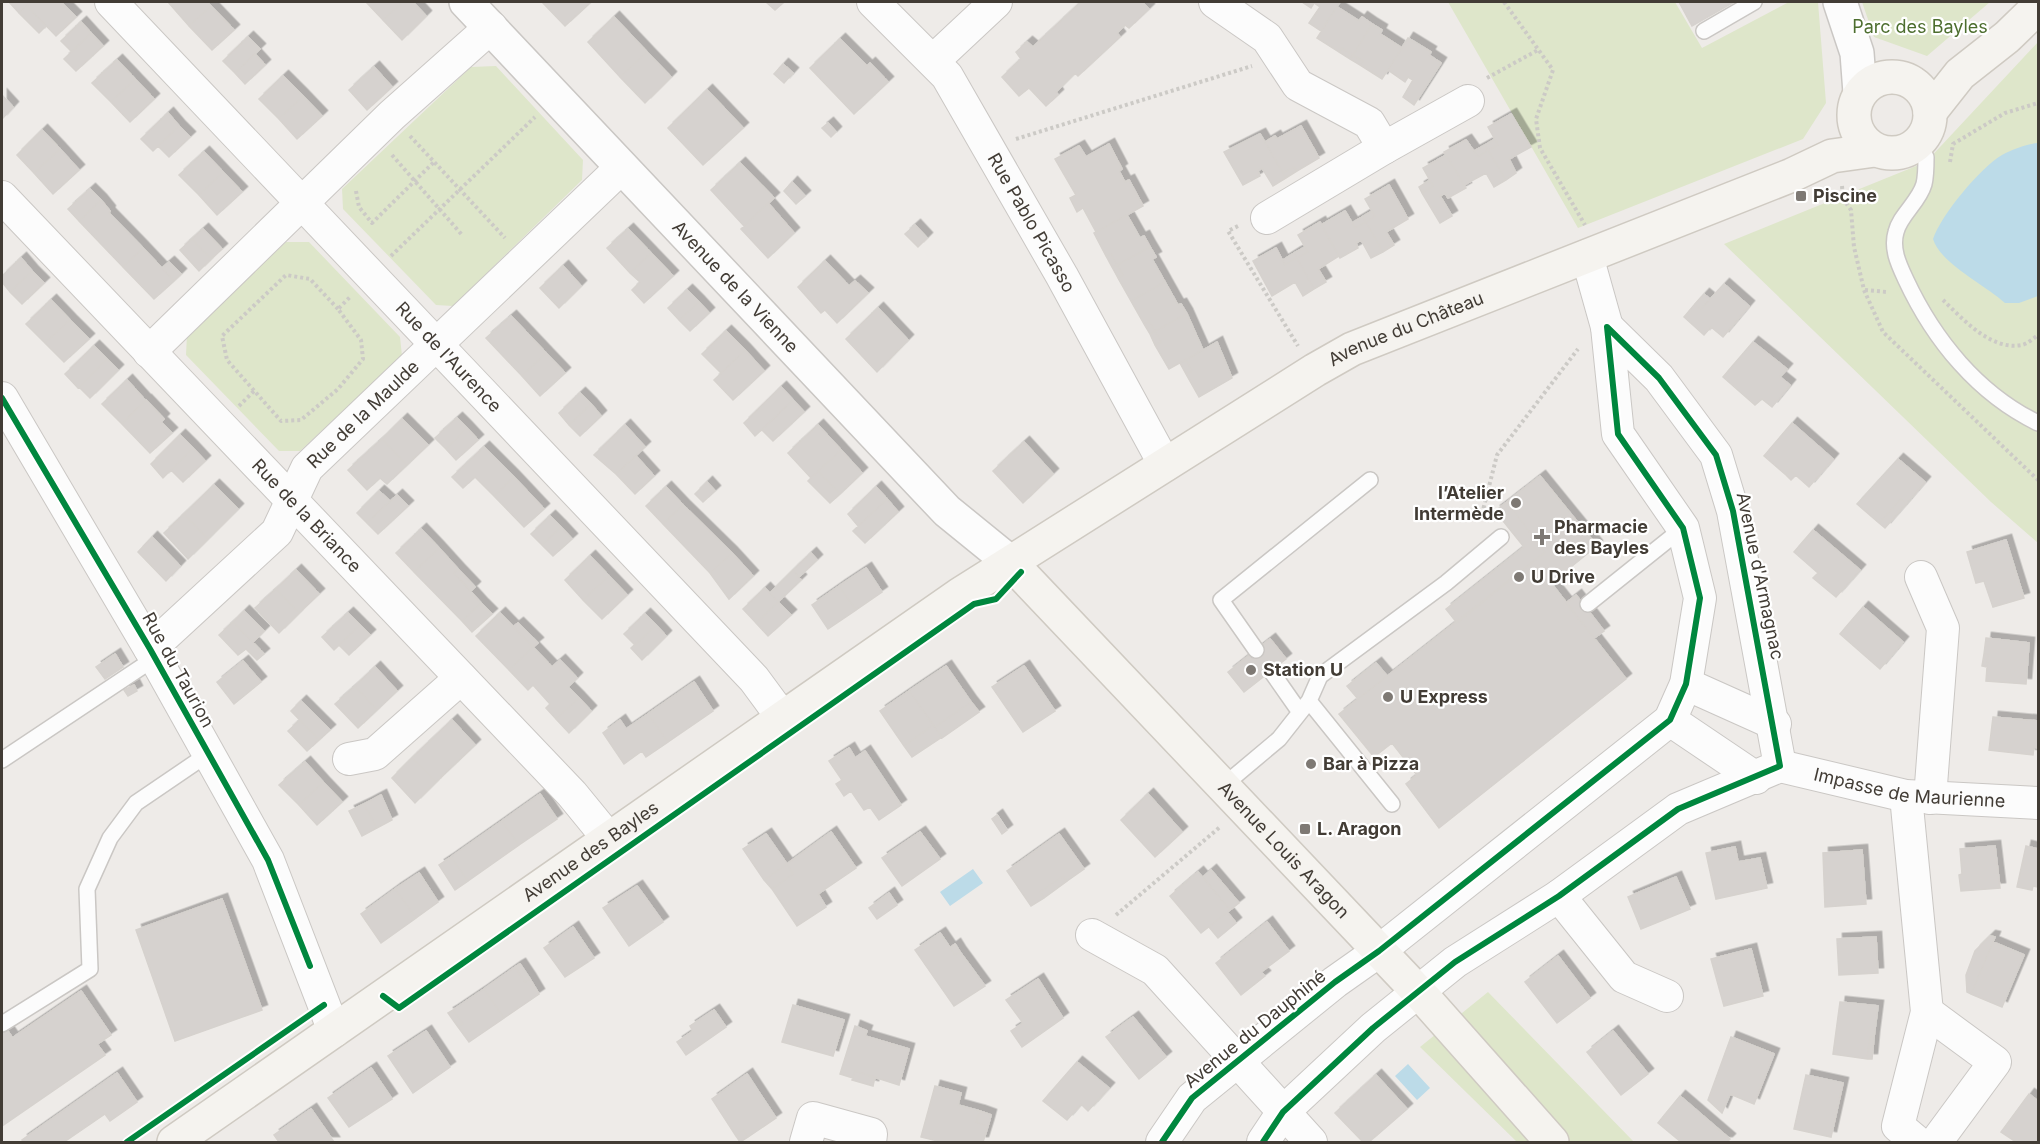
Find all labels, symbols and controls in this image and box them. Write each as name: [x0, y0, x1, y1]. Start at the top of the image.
park label: Parc des Bayles: [1852, 16, 1988, 37]
street label: Rue Pablo Picasso: [984, 149, 1080, 296]
place label: Piscine: [1813, 185, 1877, 206]
marker: Piscine: [1794, 189, 1808, 203]
street label: Avenue de la Vienne: [668, 216, 803, 357]
street label: Avenue du Château: [1324, 287, 1486, 370]
street label: Rue de l'Aurence: [392, 297, 506, 416]
street label: Rue de la Maulde: [302, 356, 423, 472]
street label: Rue de la Briance: [248, 455, 366, 577]
place label: l’Atelier Intermède: [1414, 482, 1504, 524]
street label: Avenue d'Armagnac: [1732, 490, 1789, 662]
marker: l’Atelier Intermède: [1509, 496, 1523, 510]
place label: Pharmacie des Bayles: [1554, 516, 1649, 558]
marker: Pharmacie des Bayles: [1535, 530, 1549, 544]
place label: U Drive: [1531, 566, 1595, 587]
marker: U Drive: [1512, 570, 1526, 584]
street label: Rue du Taurion: [138, 609, 219, 731]
place label: Station U: [1263, 659, 1343, 680]
marker: Station U: [1244, 663, 1258, 677]
place label: U Express: [1400, 686, 1488, 707]
marker: U Express: [1381, 690, 1395, 704]
place label: Bar à Pizza: [1323, 753, 1419, 774]
marker: Bar à Pizza: [1304, 757, 1318, 771]
street label: Impasse de Maurienne: [1812, 763, 2006, 811]
street label: Avenue Louis Aragon: [1214, 777, 1354, 923]
street label: Avenue des Bayles: [519, 797, 662, 906]
place label: L. Aragon: [1317, 818, 1402, 839]
marker: L. Aragon: [1298, 822, 1312, 836]
street label: Avenue du Dauphiné: [1180, 965, 1330, 1092]

